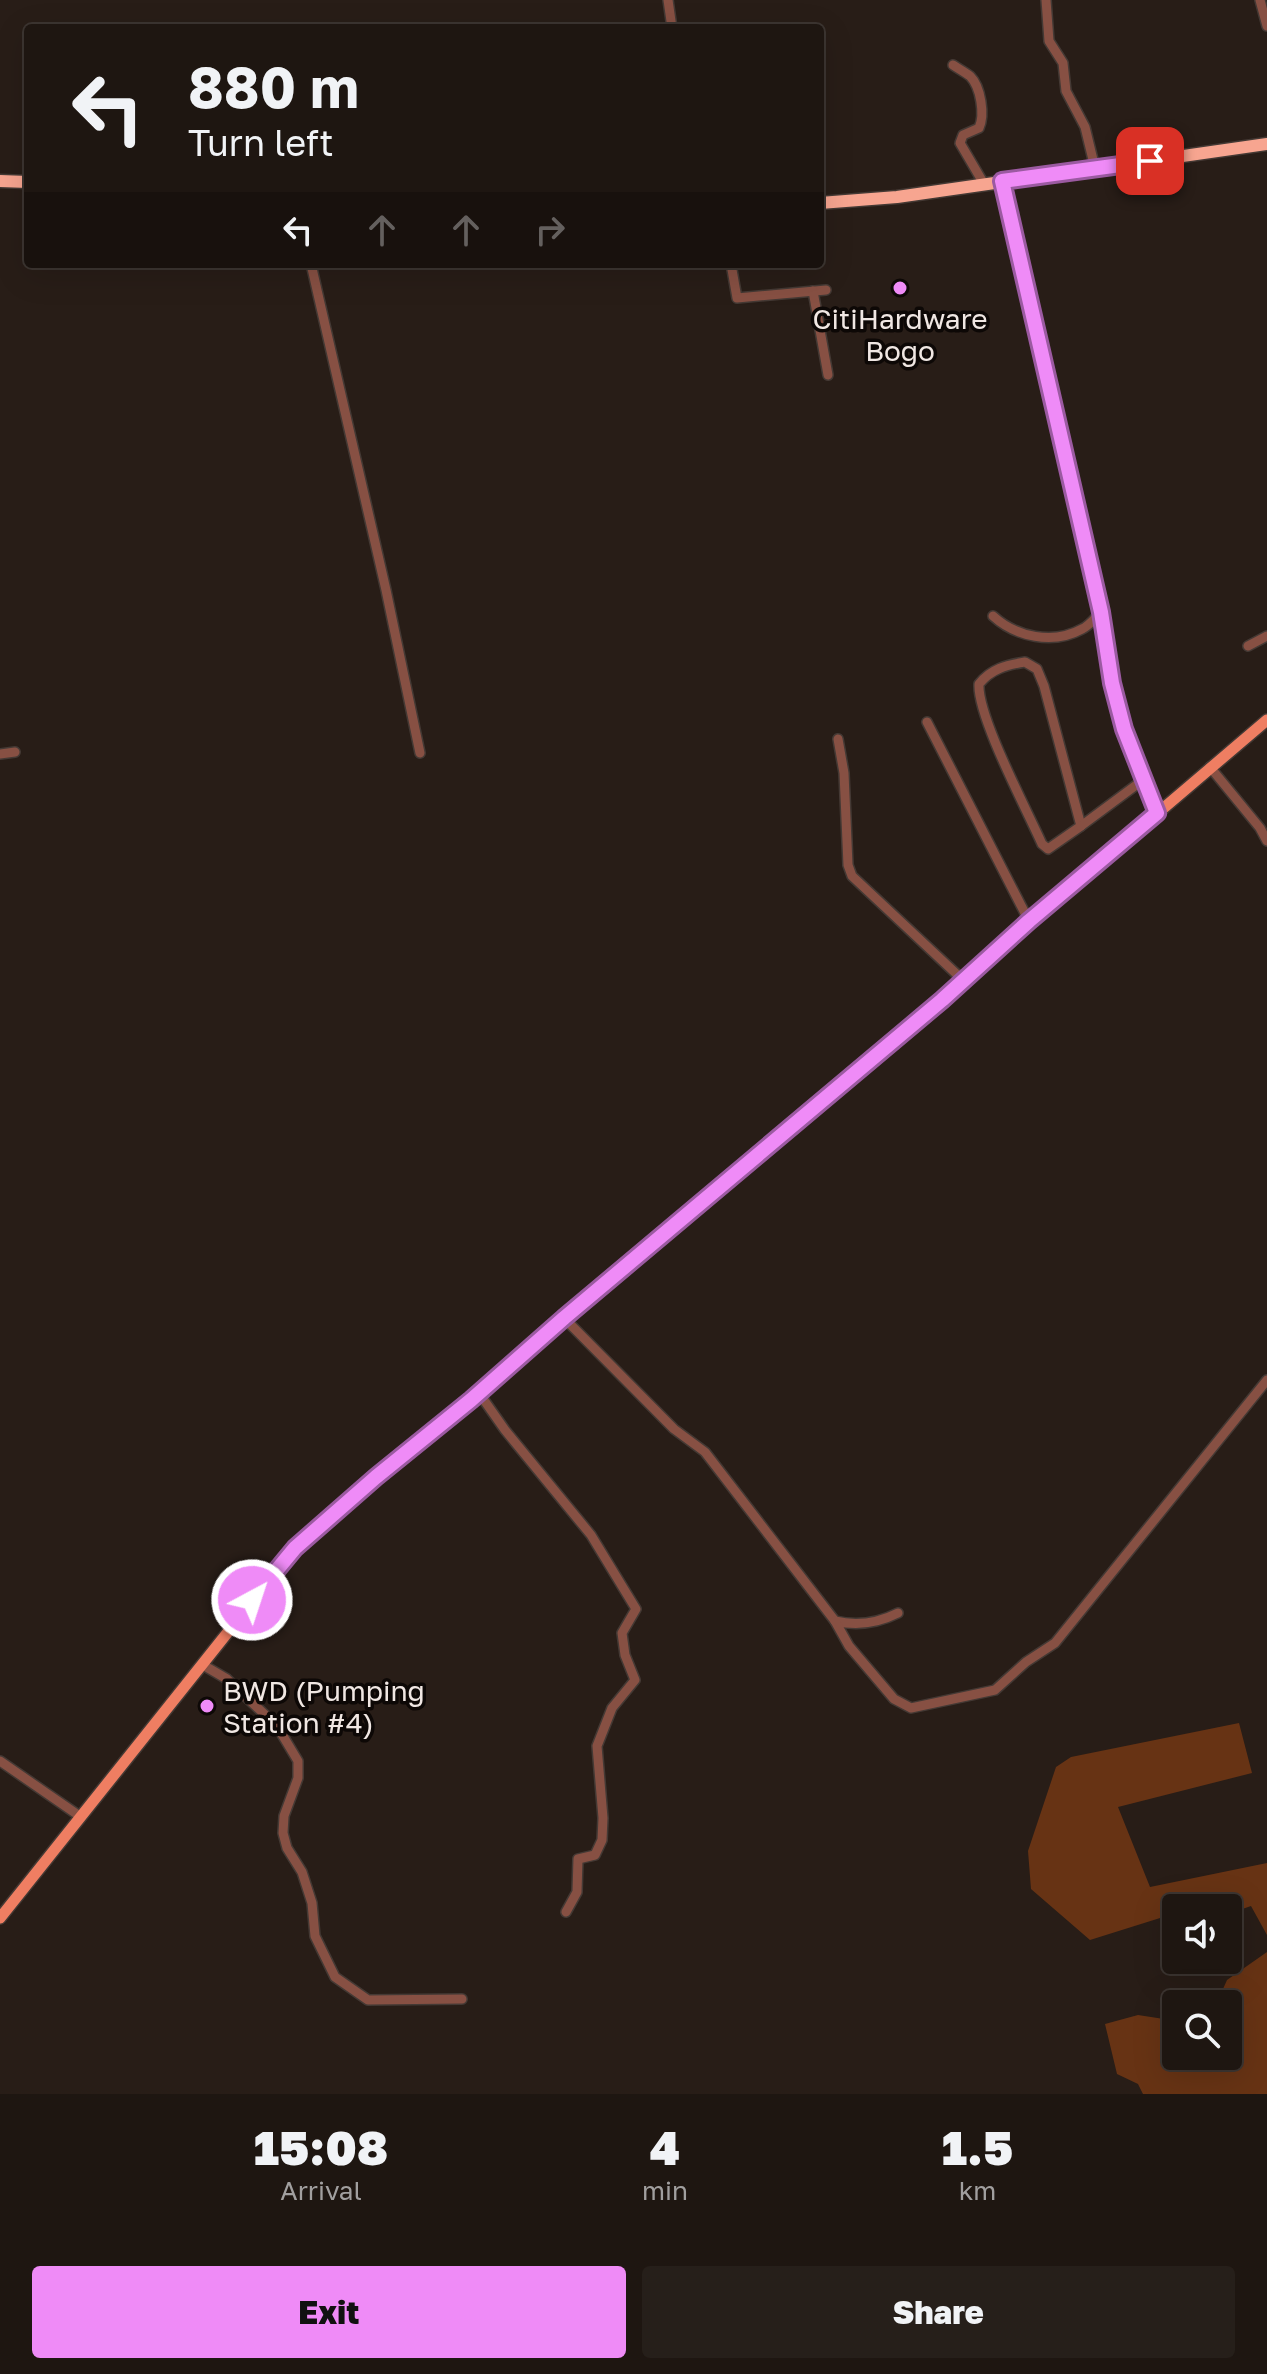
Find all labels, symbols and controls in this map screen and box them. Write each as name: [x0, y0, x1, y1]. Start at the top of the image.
text: 880 m: [188, 53, 359, 120]
icon: left: [56, 56, 160, 160]
text: Turn left: [188, 121, 334, 164]
pin: [1116, 127, 1184, 195]
icon: arrive: [1128, 139, 1172, 183]
icon: left: [276, 208, 320, 252]
icon: ahead: [360, 208, 404, 252]
icon: ahead: [444, 208, 488, 252]
icon: right: [528, 208, 572, 252]
marker: CitiHardware Bogo: [891, 279, 909, 297]
place label: CitiHardware Bogo: [812, 302, 988, 367]
position arrow: [210, 1558, 294, 1642]
place label: BWD (Pumping Station #4): [223, 1674, 425, 1739]
marker: BWD (Pumping Station #4): [198, 1697, 216, 1715]
map controls: [1162, 1894, 1242, 2070]
button: sound: [1162, 1894, 1242, 1974]
button: search: [1162, 1990, 1242, 2070]
text: 15:08: [254, 2118, 388, 2176]
text: 4: [650, 2118, 680, 2176]
text: 1.5: [942, 2118, 1013, 2176]
text: Arrival: [280, 2175, 362, 2206]
text: min: [642, 2175, 688, 2206]
text: km: [959, 2175, 996, 2206]
button: Exit: [32, 2266, 626, 2358]
button: Share: [642, 2266, 1235, 2358]

